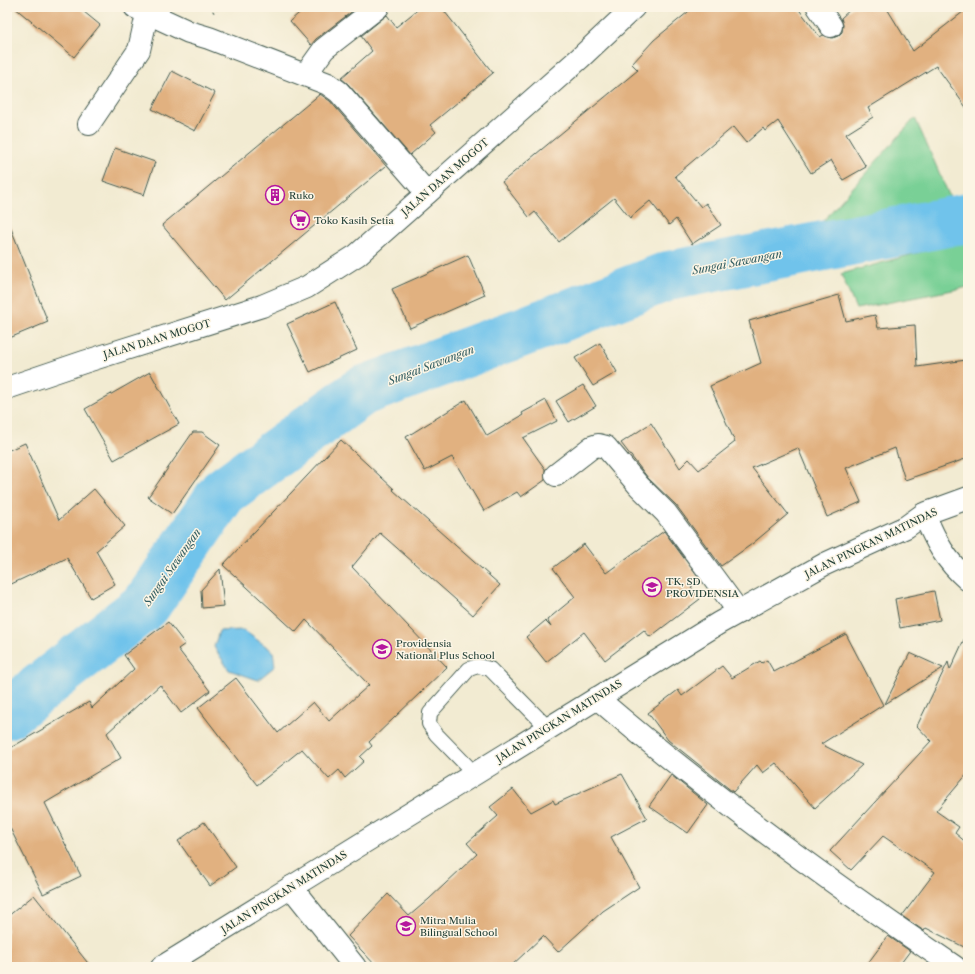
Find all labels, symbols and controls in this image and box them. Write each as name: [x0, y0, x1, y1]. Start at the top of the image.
street label: JALAN DAAN MOGOT: [397, 135, 492, 220]
building icon: Ruko: [264, 184, 286, 206]
place label: Ruko: [289, 189, 314, 202]
supermarket icon: Toko Kasih Setia: [289, 209, 311, 231]
place label: Toko Kasih Setia: [314, 214, 394, 227]
water label: Sungai Sawangan: [690, 246, 783, 278]
street label: JALAN DAAN MOGOT: [100, 316, 213, 362]
water label: Sungai Sawangan: [385, 342, 476, 388]
street label: JALAN PINGKAN MATINDAS: [801, 505, 939, 582]
water label: Sungai Sawangan: [140, 525, 204, 609]
place label: TK, SD PROVIDENSIA: [666, 575, 740, 600]
school or university icon: TK, SD PROVIDENSIA: [641, 576, 663, 598]
place label: Providensia National Plus School: [396, 637, 495, 662]
school or university icon: Providensia National Plus School: [371, 638, 393, 660]
street label: JALAN PINGKAN MATINDAS: [492, 677, 624, 766]
street label: JALAN PINGKAN MATINDAS: [217, 848, 349, 937]
place label: Mitra Mulia Bilingual School: [420, 914, 497, 939]
school or university icon: Mitra Mulia Bilingual School: [395, 915, 417, 937]

